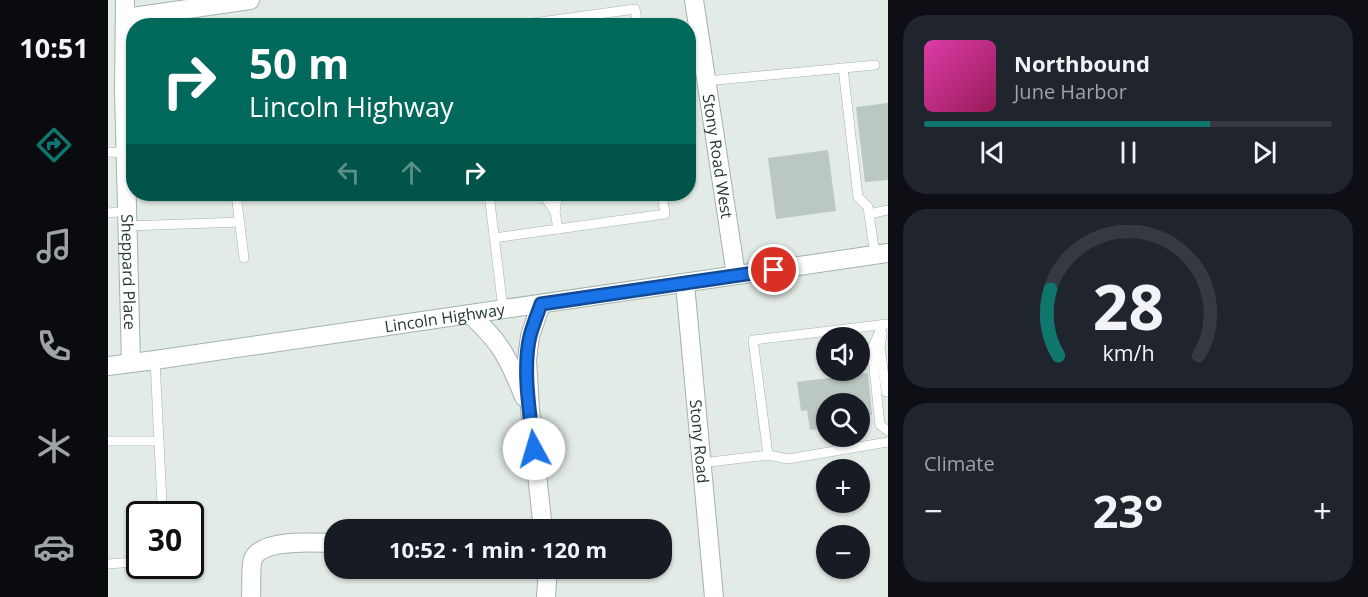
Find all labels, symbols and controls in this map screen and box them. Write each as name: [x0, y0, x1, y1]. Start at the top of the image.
text: 10:51: [19, 29, 89, 66]
text: 50 m: [249, 34, 349, 91]
icon: right: [150, 42, 228, 120]
text: Northbound: [1014, 48, 1150, 78]
text: June Harbor: [1014, 78, 1127, 105]
text: Lincoln Highway: [249, 88, 453, 125]
street label: Stony Road West: [698, 92, 738, 220]
icon: directions: [33, 124, 75, 166]
icon: previous: [976, 136, 1009, 169]
icon: pause: [1112, 136, 1145, 169]
icon: next: [1248, 136, 1281, 169]
icon: left: [332, 156, 365, 189]
icon: ahead: [395, 156, 428, 189]
icon: right: [458, 156, 491, 189]
street label: Sheppard Place: [116, 214, 141, 330]
icon: music: [33, 225, 75, 267]
pin: [748, 244, 799, 295]
icon: arrive: [757, 253, 790, 286]
text: 28: [1092, 263, 1164, 348]
street label: Lincoln Highway: [383, 298, 507, 337]
icon: phone: [33, 325, 75, 367]
map controls: [816, 327, 870, 579]
button: sound: [816, 327, 870, 381]
text: km/h: [1102, 338, 1154, 367]
button: search: [816, 393, 870, 447]
street label: Stony Road: [685, 398, 714, 484]
position arrow: [502, 417, 566, 481]
icon: climate: [33, 425, 75, 467]
text: Climate: [924, 450, 995, 477]
button: +: [816, 459, 870, 513]
text: 23°: [1093, 480, 1163, 541]
text: −: [924, 488, 943, 533]
text: +: [1313, 488, 1332, 533]
speed limit sign: 30: [126, 501, 204, 579]
button: −: [816, 525, 870, 579]
icon: car: [33, 526, 75, 568]
text: 10:52 · 1 min · 120 m: [389, 534, 607, 564]

